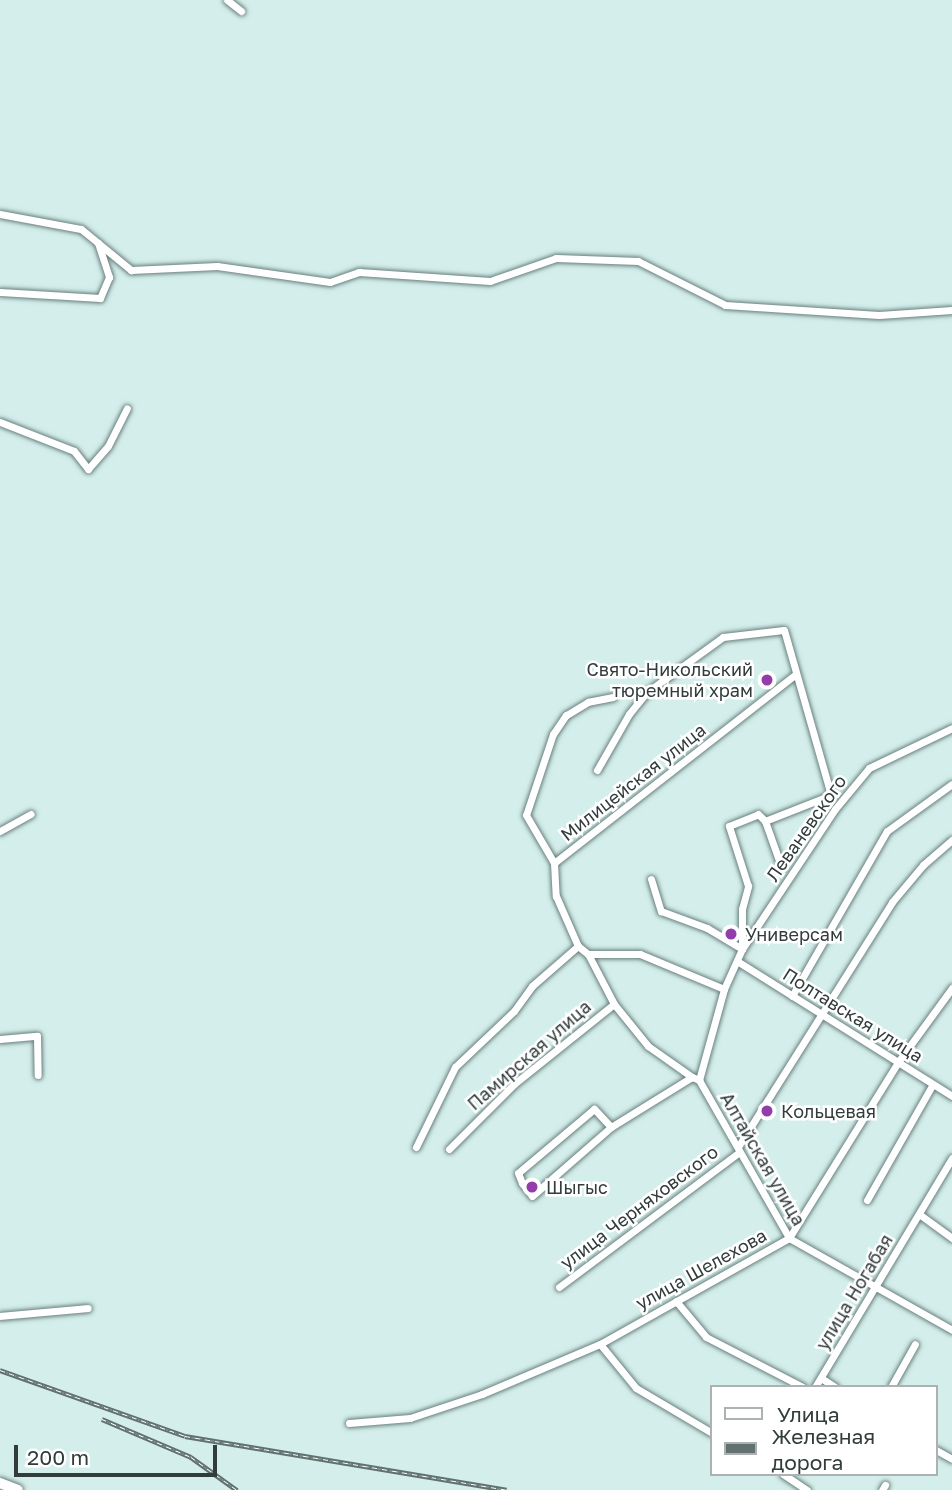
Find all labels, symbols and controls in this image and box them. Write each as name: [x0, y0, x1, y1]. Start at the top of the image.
place label: Свято-Никольский тюремный храм: [587, 659, 753, 702]
marker: Свято-Никольский тюремный храм: [759, 672, 775, 688]
street label: Милицейская улица: [556, 719, 710, 845]
street label: Леваневского: [761, 771, 851, 885]
place label: Универсам: [745, 923, 843, 945]
marker: Универсам: [723, 926, 739, 942]
street label: Полтавская улица: [779, 963, 927, 1067]
street label: Памирская улица: [463, 996, 595, 1114]
street label: Алтайская улица: [716, 1089, 810, 1229]
place label: Кольцевая: [781, 1100, 876, 1122]
marker: Кольцевая: [759, 1103, 775, 1119]
street label: улица Черняховского: [556, 1141, 722, 1273]
place label: Шыгыс: [546, 1176, 608, 1198]
marker: Шыгыс: [524, 1179, 540, 1195]
street label: улица Шелехова: [632, 1224, 770, 1314]
street label: улица Ногабая: [811, 1230, 897, 1354]
legend: [710, 1385, 938, 1476]
text: Улица: [777, 1401, 840, 1427]
text: Железная дорога: [771, 1423, 875, 1475]
scale bar: [18, 1430, 220, 1474]
text: 200 m: [27, 1444, 89, 1470]

